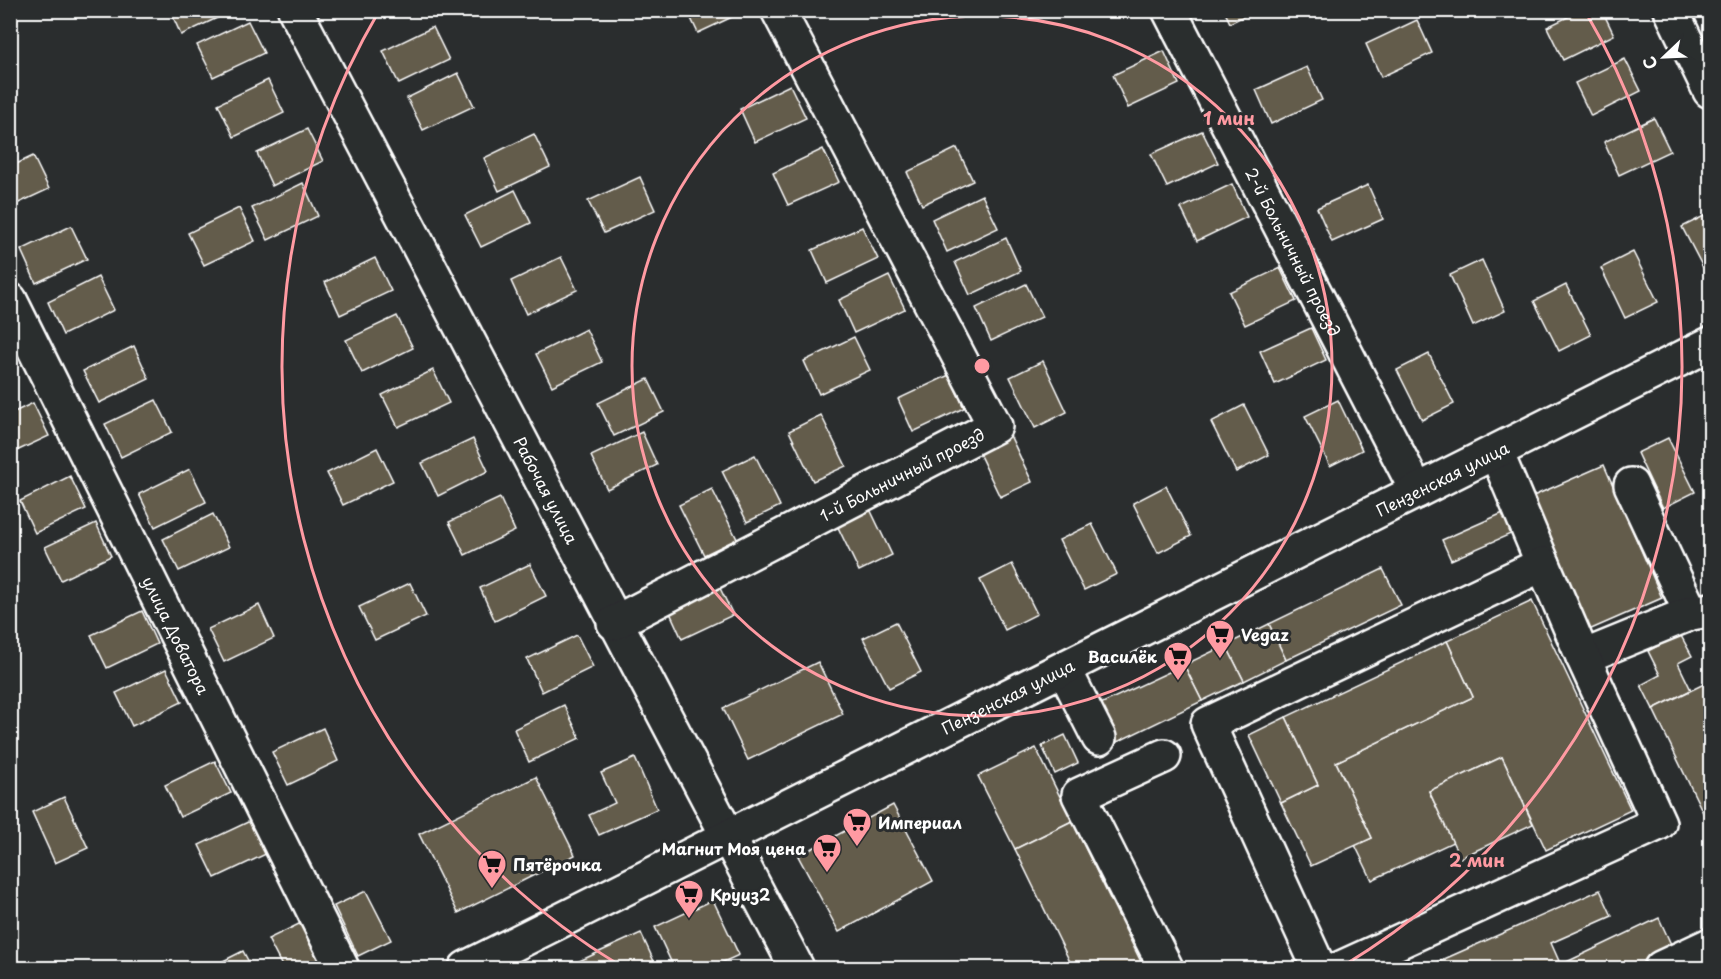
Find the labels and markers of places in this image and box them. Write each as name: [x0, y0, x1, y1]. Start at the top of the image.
centre of rings: [972, 356, 992, 376]
supermarket icon: Vegaz: [1204, 618, 1236, 660]
place label: Vegaz: [1241, 622, 1289, 646]
supermarket icon: Василёк: [1162, 640, 1194, 682]
place label: Василёк: [1088, 644, 1158, 668]
supermarket icon: Империал: [841, 806, 873, 848]
place label: Империал: [878, 810, 962, 834]
supermarket icon: Магнит Моя цена: [811, 832, 843, 874]
place label: Магнит Моя цена: [662, 836, 806, 860]
supermarket icon: Пятёрочка: [476, 848, 508, 890]
place label: Пятёрочка: [513, 852, 602, 876]
supermarket icon: Круиз2: [673, 878, 705, 920]
place label: Круиз2: [710, 882, 770, 906]

